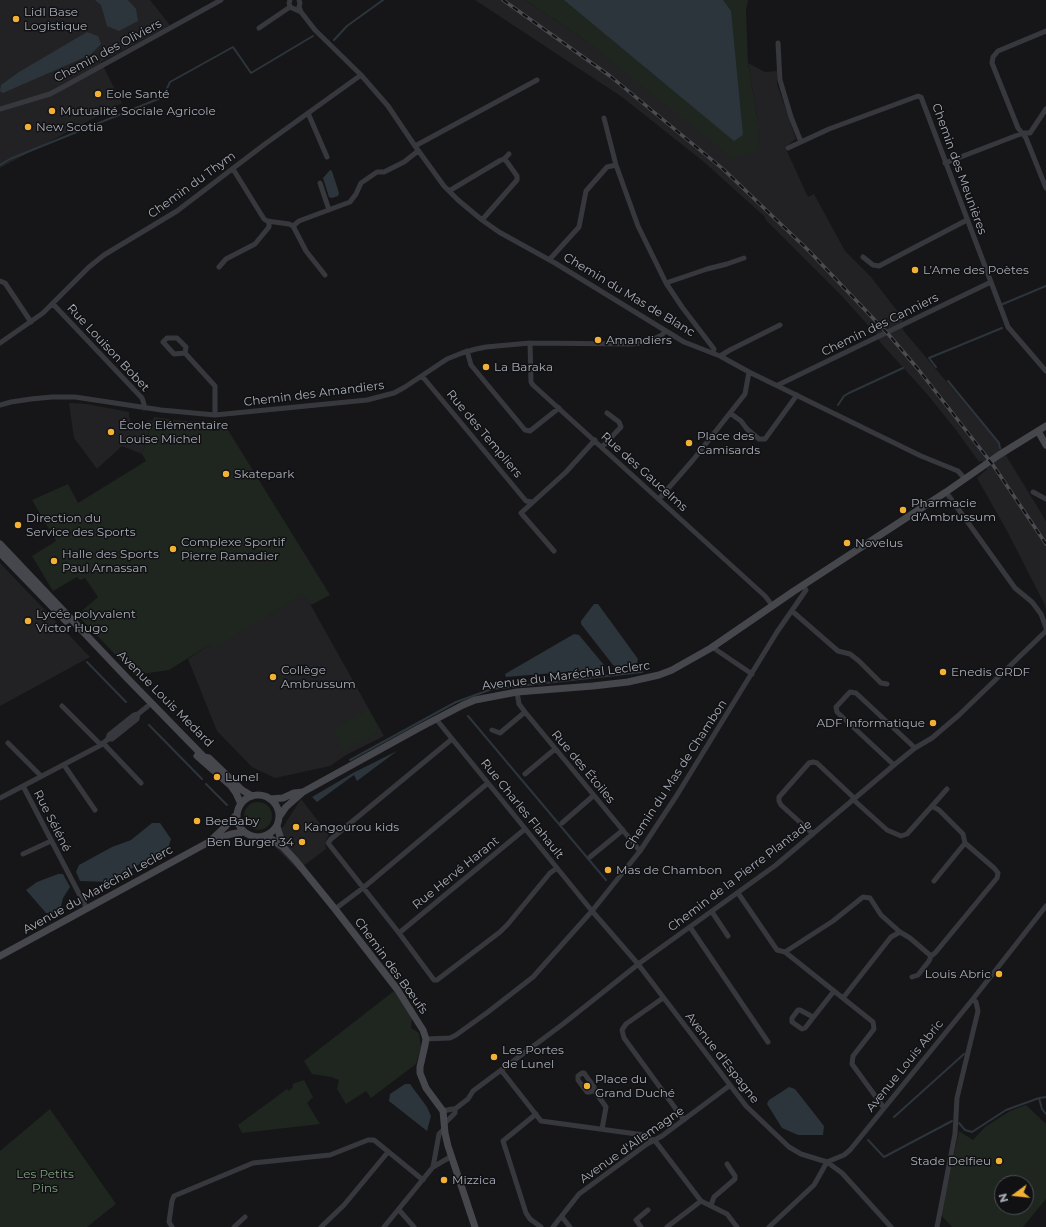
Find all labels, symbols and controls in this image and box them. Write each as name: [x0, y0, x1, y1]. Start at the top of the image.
place label: Lidl Base Logistique: [24, 5, 87, 33]
marker: Lidl Base Logistique: [11, 14, 21, 24]
street label: Chemin des Oliviers: [52, 17, 164, 85]
place label: Eole Santé: [106, 87, 170, 101]
marker: Eole Santé: [93, 89, 103, 99]
street label: Chemin des Meunières: [929, 101, 989, 237]
place label: Mutualité Sociale Agricole: [60, 104, 216, 118]
marker: Mutualité Sociale Agricole: [47, 106, 57, 116]
place label: New Scotia: [36, 120, 103, 134]
marker: New Scotia: [23, 122, 33, 132]
street label: Chemin du Thym: [146, 148, 238, 222]
street label: Chemin du Mas de Blanc: [561, 250, 697, 340]
place label: L’Ame des Poètes: [923, 263, 1029, 277]
marker: L’Ame des Poètes: [910, 265, 920, 275]
street label: Chemin des Canniers: [819, 290, 941, 360]
street label: Rue Louison Bobet: [64, 301, 152, 395]
place label: Amandiers: [606, 333, 672, 347]
marker: Amandiers: [593, 335, 603, 345]
place label: La Baraka: [494, 360, 553, 374]
marker: La Baraka: [481, 362, 491, 372]
street label: Chemin des Amandiers: [243, 378, 385, 410]
street label: Rue des Templiers: [443, 387, 525, 481]
place label: École Elémentaire Louise Michel: [119, 418, 228, 446]
marker: École Elémentaire Louise Michel: [106, 427, 116, 437]
street label: Rue des Gaucelms: [598, 429, 690, 515]
place label: Place des Camisards: [697, 429, 760, 457]
marker: Place des Camisards: [684, 438, 694, 448]
place label: Skatepark: [234, 467, 294, 481]
marker: Skatepark: [221, 469, 231, 479]
place label: Pharmacie d'Ambrussum: [911, 496, 996, 524]
marker: Pharmacie d'Ambrussum: [898, 505, 908, 515]
place label: Direction du Service des Sports: [26, 511, 136, 539]
marker: Direction du Service des Sports: [13, 520, 23, 530]
place label: Complexe Sportif Pierre Ramadier: [181, 535, 285, 563]
place label: Novelus: [855, 536, 903, 550]
marker: Novelus: [842, 538, 852, 548]
marker: Complexe Sportif Pierre Ramadier: [168, 544, 178, 554]
place label: Halle des Sports Paul Arnassan: [62, 547, 159, 575]
marker: Halle des Sports Paul Arnassan: [49, 556, 59, 566]
place label: Lycée polyvalent Victor Hugo: [36, 607, 136, 635]
marker: Lycée polyvalent Victor Hugo: [23, 616, 33, 626]
street label: Avenue Louis Medard: [114, 648, 216, 750]
street label: Avenue du Maréchal Leclerc: [481, 659, 651, 693]
place label: Collège Ambrussum: [281, 663, 356, 691]
place label: Enedis GRDF: [951, 665, 1030, 679]
marker: Enedis GRDF: [938, 667, 948, 677]
marker: Collège Ambrussum: [268, 672, 278, 682]
street label: Chemin du Mas de Chambon: [622, 697, 730, 853]
place label: ADF Informatique: [816, 716, 925, 730]
marker: ADF Informatique: [928, 718, 938, 728]
street label: Rue des Étoiles: [548, 727, 618, 807]
street label: Rue Charles Flahault: [477, 756, 567, 862]
place label: Lunel: [225, 770, 259, 784]
marker: Lunel: [212, 772, 222, 782]
street label: Rue Séléné: [30, 788, 74, 854]
place label: BeeBaby: [205, 814, 259, 828]
marker: BeeBaby: [192, 816, 202, 826]
street label: Chemin de la Pierre Plantade: [665, 817, 815, 935]
place label: Kangourou kids: [304, 820, 399, 834]
marker: Kangourou kids: [291, 822, 301, 832]
street label: Rue Hervé Harant: [410, 834, 502, 912]
place label: Ben Burger 34: [207, 835, 294, 849]
marker: Ben Burger 34: [297, 837, 307, 847]
street label: Avenue du Maréchal Leclerc: [21, 843, 175, 937]
place label: Mas de Chambon: [616, 863, 722, 877]
marker: Mas de Chambon: [603, 865, 613, 875]
street label: Chemin des Bœufs: [351, 915, 431, 1017]
place label: Louis Abric: [925, 967, 991, 981]
marker: Louis Abric: [994, 969, 1004, 979]
street label: Avenue d'Espagne: [682, 1010, 762, 1106]
street label: Avenue Louis Abric: [863, 1017, 947, 1115]
place label: Les Portes de Lunel: [502, 1043, 564, 1071]
marker: Les Portes de Lunel: [489, 1052, 499, 1062]
place label: Place du Grand Duché: [595, 1072, 675, 1100]
marker: Place du Grand Duché: [582, 1081, 592, 1091]
street label: Avenue d'Allemagne: [577, 1103, 687, 1187]
place label: Stade Delfieu: [910, 1154, 991, 1168]
marker: Stade Delfieu: [994, 1156, 1004, 1166]
park label: Les Petits Pins: [16, 1167, 74, 1195]
place label: Mizzica: [452, 1173, 496, 1187]
marker: Mizzica: [439, 1175, 449, 1185]
north arrow: [994, 1175, 1034, 1215]
text: N: [995, 1192, 1011, 1204]

